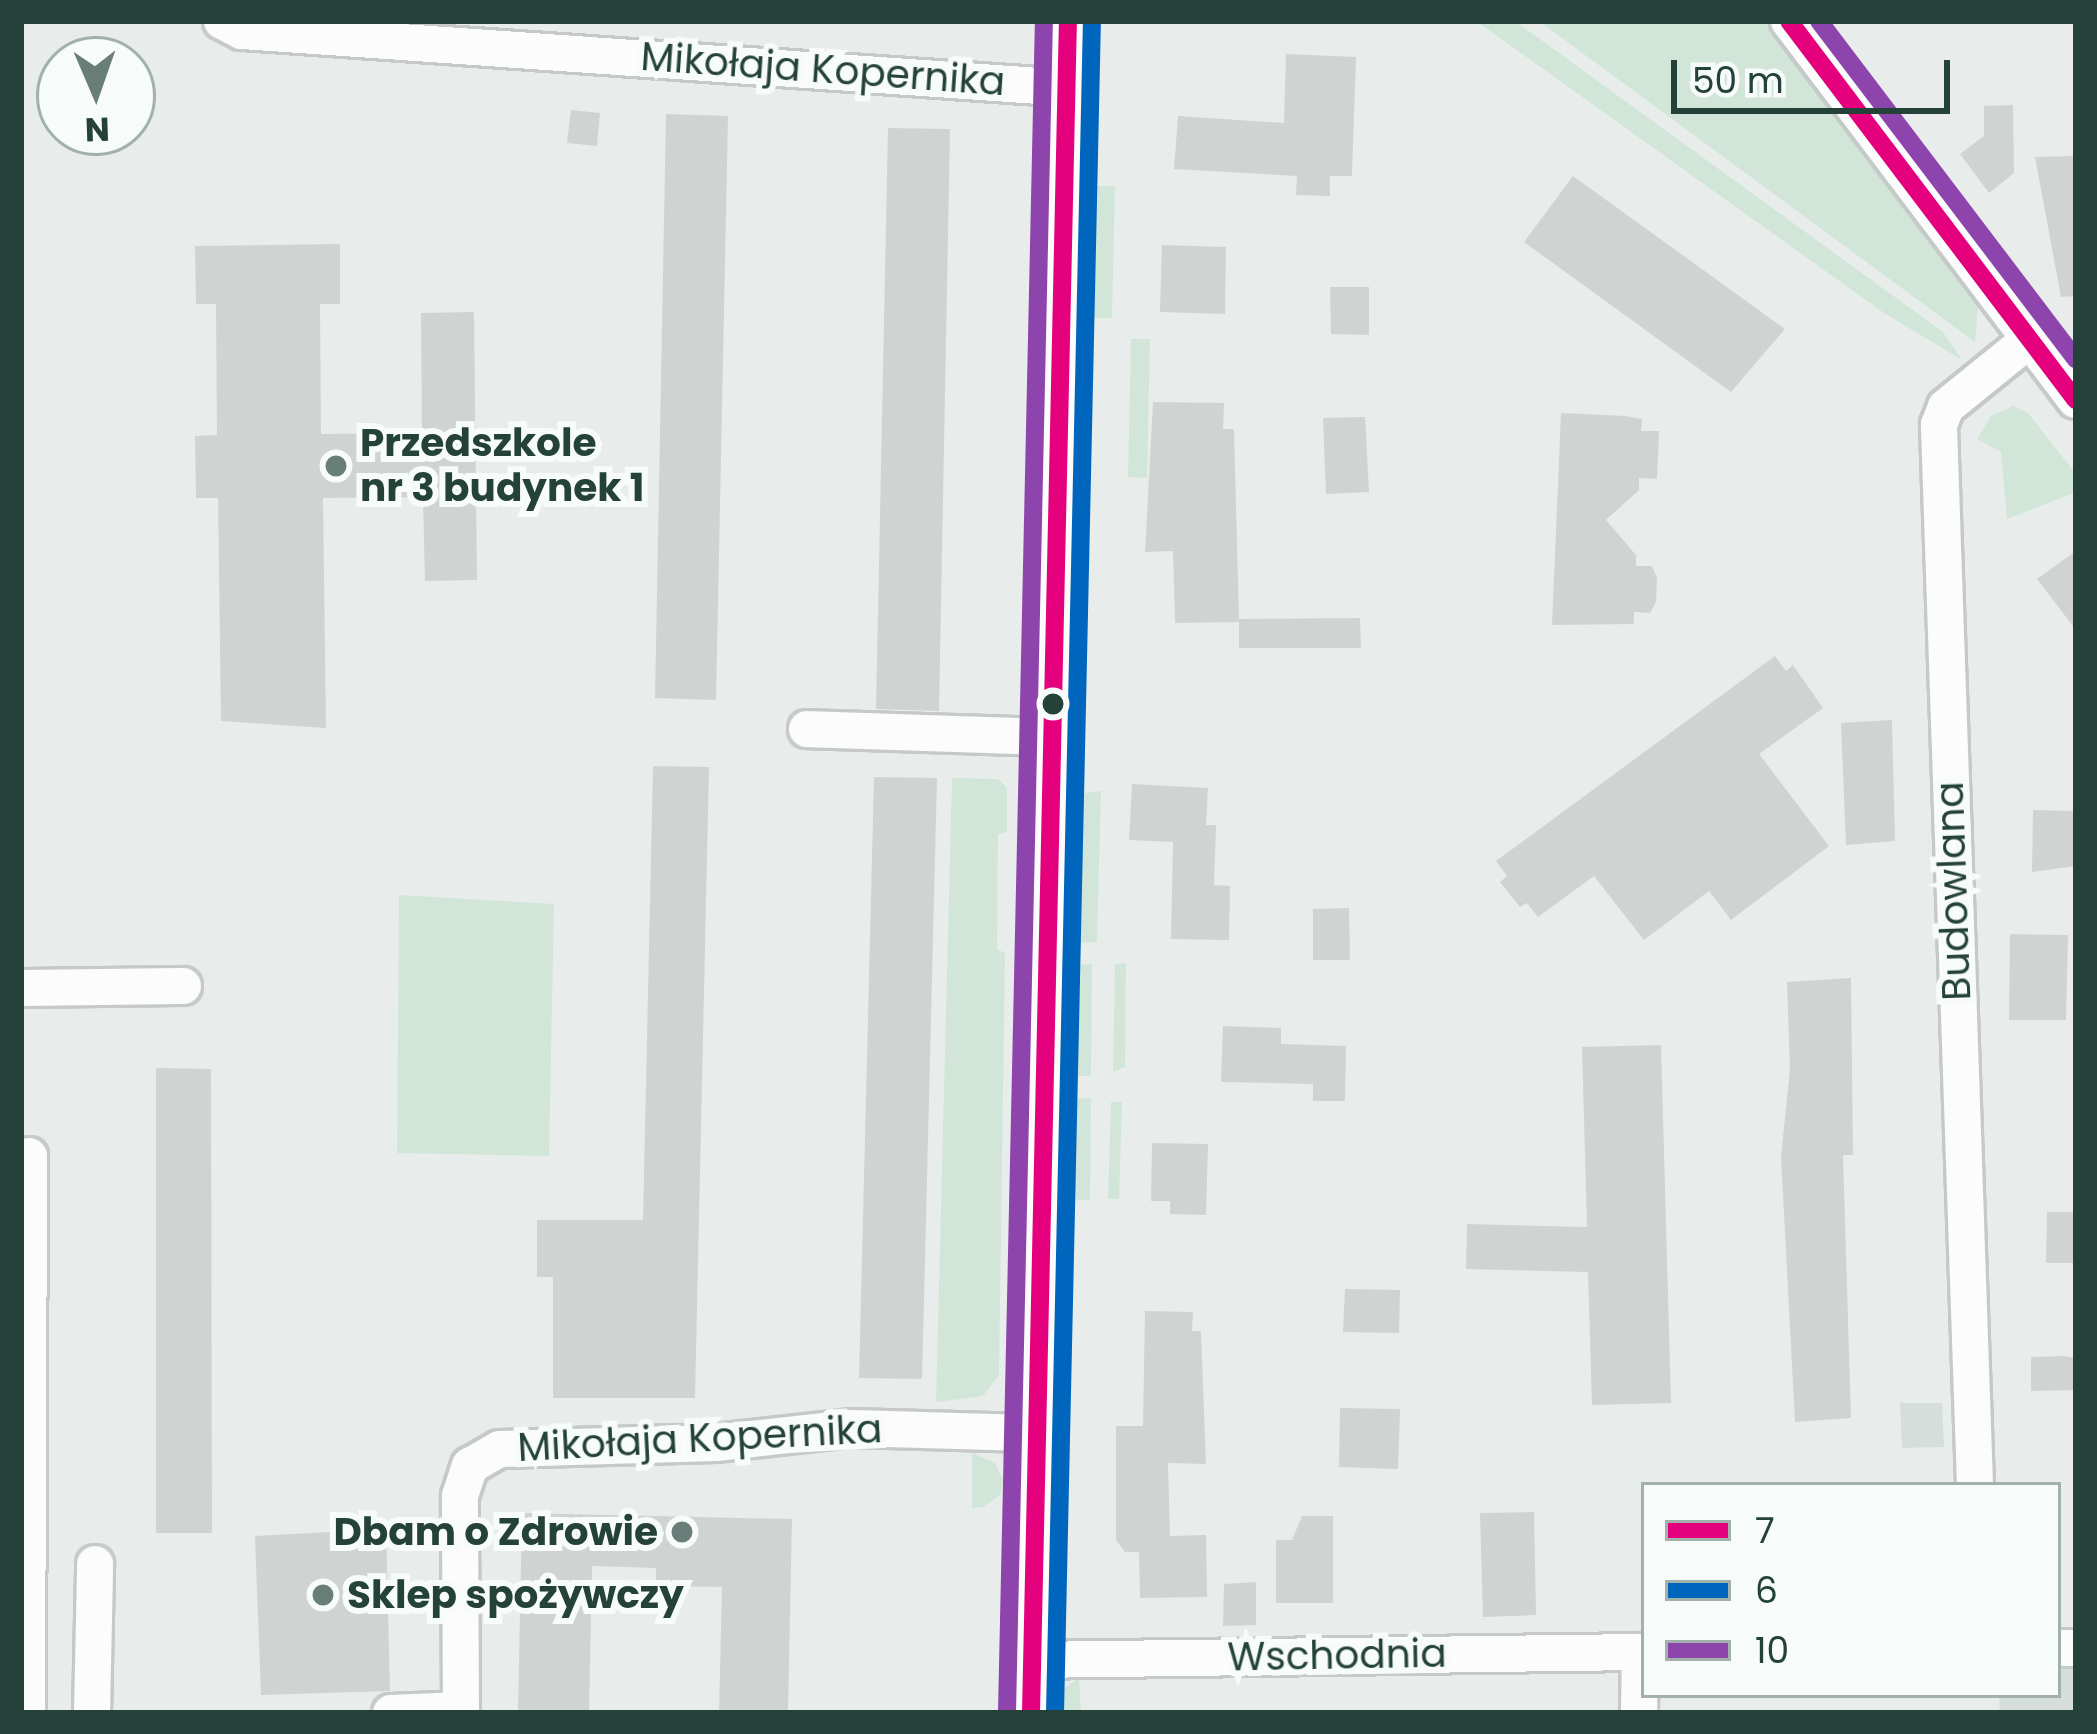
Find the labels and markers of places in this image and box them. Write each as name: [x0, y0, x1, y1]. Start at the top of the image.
place label: Przedszkole nr 3 budynek 1: [360, 421, 644, 512]
marker: Przedszkole nr 3 budynek 1: [323, 453, 349, 479]
unlabelled marker: [1042, 693, 1064, 715]
place label: Dbam o Zdrowie: [333, 1509, 658, 1555]
marker: Dbam o Zdrowie: [669, 1519, 695, 1545]
place label: Sklep spożywczy: [347, 1572, 684, 1618]
marker: Sklep spożywczy: [310, 1582, 336, 1608]

